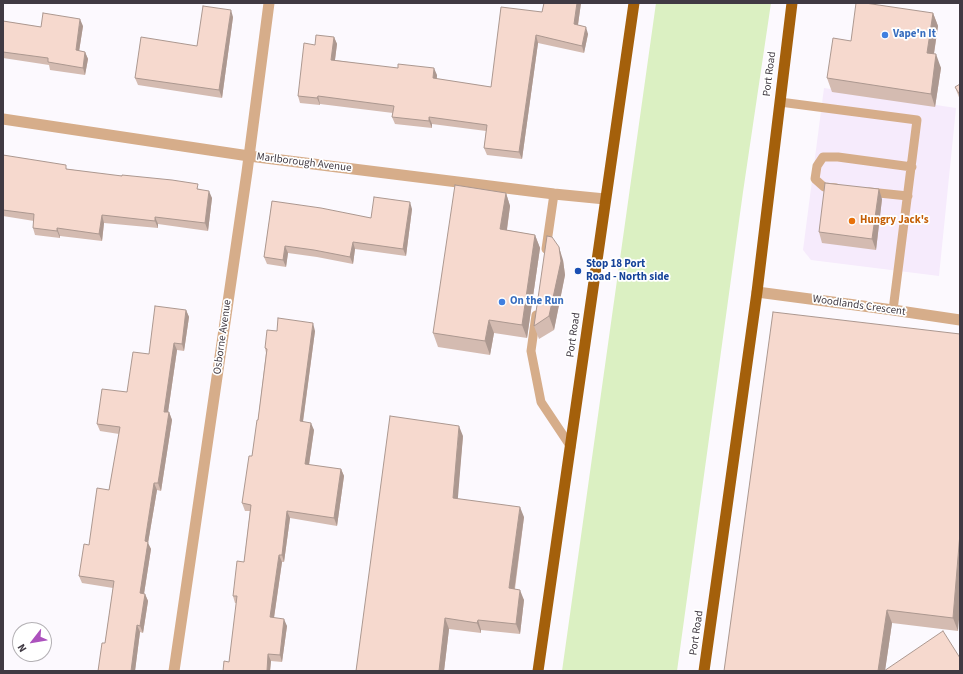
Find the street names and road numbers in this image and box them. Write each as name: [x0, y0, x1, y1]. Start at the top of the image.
street label: Port Road: [761, 51, 779, 97]
street label: Marlborough Avenue: [256, 151, 352, 175]
street label: Woodlands Crescent: [812, 293, 906, 319]
street label: Osborne Avenue: [211, 299, 235, 375]
street label: Port Road: [564, 312, 584, 358]
street label: Port Road: [687, 610, 707, 656]

